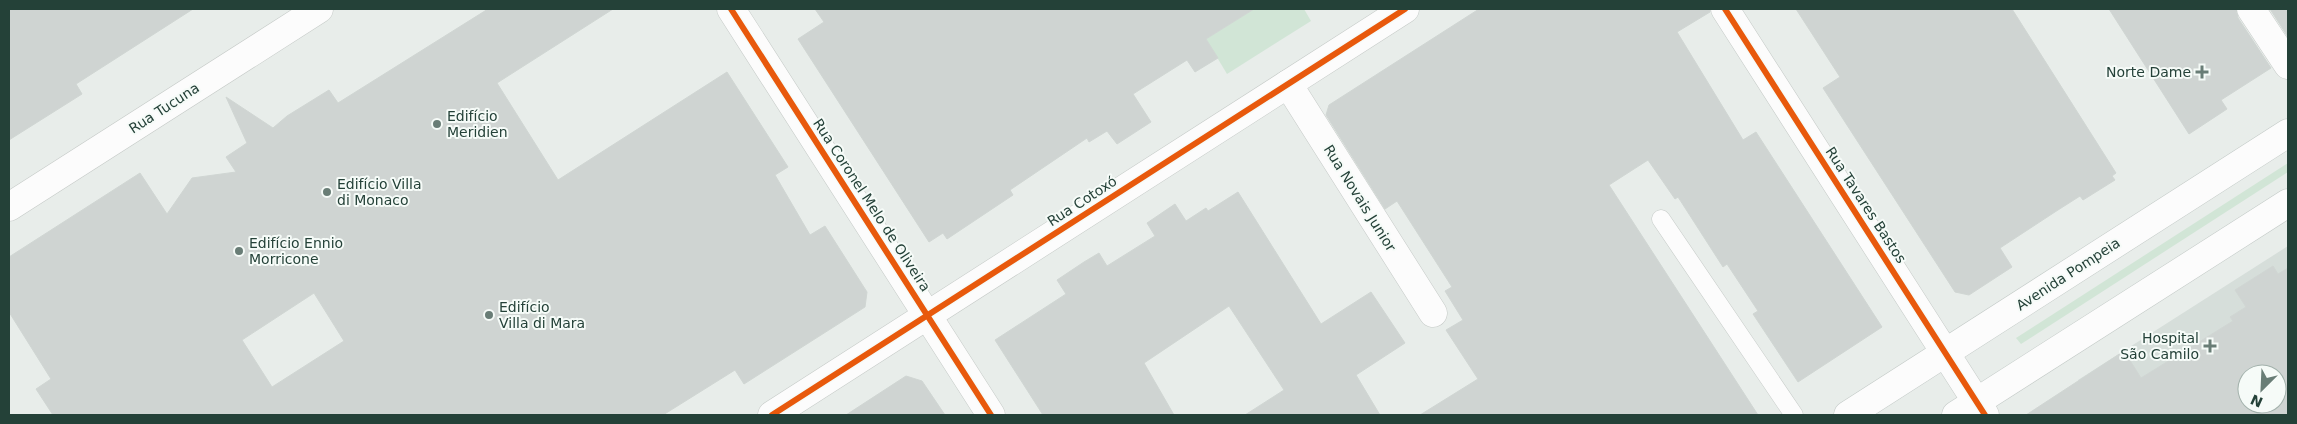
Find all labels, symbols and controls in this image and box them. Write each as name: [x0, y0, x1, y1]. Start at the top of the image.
place label: Norte Dame: [2106, 64, 2191, 80]
marker: Norte Dame: [2195, 65, 2209, 79]
street label: Rua Tucuna: [126, 79, 202, 137]
place label: Edifício Meridien: [447, 108, 508, 140]
street label: Rua Coronel Melo de Oliveira: [810, 116, 934, 294]
marker: Edifício Meridien: [431, 118, 443, 130]
street label: Rua Novais Junior: [1321, 142, 1399, 254]
street label: Rua Tavares Bastos: [1822, 144, 1910, 266]
street label: Rua Cotoxó: [1044, 173, 1120, 229]
place label: Edifício Villa di Monaco: [337, 176, 422, 208]
marker: Edifício Villa di Monaco: [321, 186, 333, 198]
street label: Avenida Pompeia: [2013, 234, 2123, 314]
place label: Edifício Ennio Morricone: [249, 235, 343, 267]
marker: Edifício Ennio Morricone: [233, 245, 245, 257]
place label: Edifício Villa di Mara: [499, 299, 585, 331]
marker: Edifício Villa di Mara: [483, 309, 495, 321]
place label: Hospital São Camilo: [2120, 330, 2199, 362]
marker: Hospital São Camilo: [2203, 339, 2217, 353]
north arrow: [2237, 364, 2287, 414]
text: N: [2248, 391, 2265, 411]

